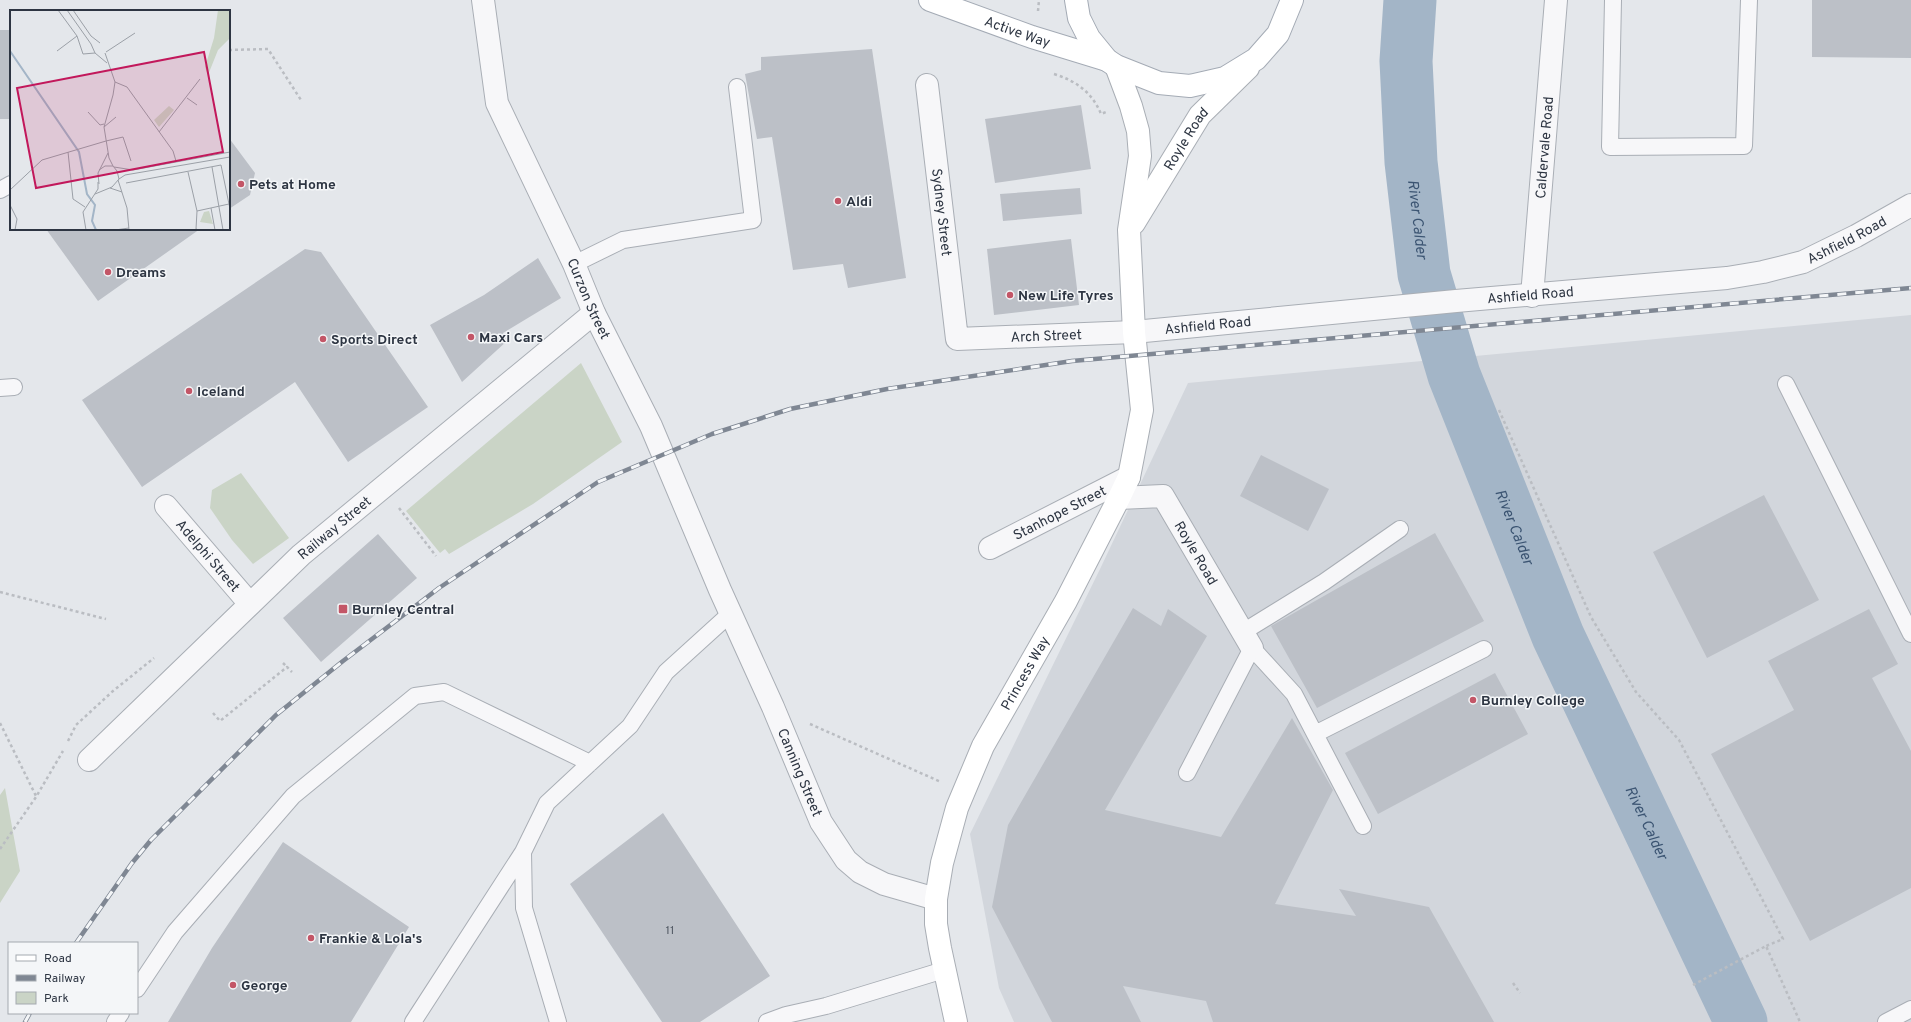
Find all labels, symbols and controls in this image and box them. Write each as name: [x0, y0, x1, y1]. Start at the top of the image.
inset map: [10, 10, 230, 230]
street label: Active Way: [982, 13, 1052, 52]
street label: Caldervale Road: [1533, 96, 1558, 199]
street label: Royle Road: [1161, 104, 1213, 174]
street label: Sydney Street: [927, 168, 954, 257]
place label: Pets at Home: [249, 177, 336, 194]
marker: Pets at Home: [236, 179, 246, 189]
water label: River Calder: [1402, 179, 1430, 262]
place label: Aldi: [846, 194, 872, 211]
marker: Aldi: [833, 196, 843, 206]
street label: Ashfield Road: [1805, 214, 1890, 269]
street label: Curzon Street: [562, 256, 613, 343]
place label: Dreams: [116, 265, 166, 282]
marker: Dreams: [103, 267, 113, 277]
street label: Ashfield Road: [1486, 284, 1575, 308]
place label: New Life Tyres: [1018, 288, 1114, 305]
marker: New Life Tyres: [1005, 290, 1015, 300]
street label: Ashfield Road: [1164, 314, 1252, 339]
street label: Arch Street: [1010, 327, 1082, 347]
place label: Maxi Cars: [479, 330, 543, 347]
place label: Sports Direct: [331, 332, 418, 349]
marker: Maxi Cars: [466, 332, 476, 342]
marker: Sports Direct: [318, 334, 328, 344]
place label: Iceland: [197, 384, 245, 401]
marker: Iceland: [184, 386, 194, 396]
street label: Stanhope Street: [1011, 483, 1110, 545]
water label: River Calder: [1490, 487, 1537, 569]
street label: Railway Street: [295, 493, 375, 564]
street label: Adelphi Street: [172, 517, 243, 596]
street label: Royle Road: [1170, 519, 1220, 589]
place label: Burnley Central: [352, 602, 454, 619]
marker: Burnley Central: [337, 603, 349, 615]
street label: Princess Way: [998, 634, 1054, 714]
place label: Burnley College: [1481, 693, 1585, 710]
marker: Burnley College: [1468, 695, 1478, 705]
street label: Canning Street: [773, 726, 825, 820]
water label: River Calder: [1619, 783, 1671, 865]
house number: 11: [666, 923, 674, 939]
place label: Frankie & Lola's: [319, 931, 422, 948]
marker: Frankie & Lola's: [306, 933, 316, 943]
legend: [8, 942, 138, 1014]
text: Road: [44, 951, 72, 967]
text: Railway: [44, 971, 85, 987]
place label: George: [241, 978, 288, 995]
marker: George: [228, 980, 238, 990]
text: Park: [44, 991, 69, 1007]

